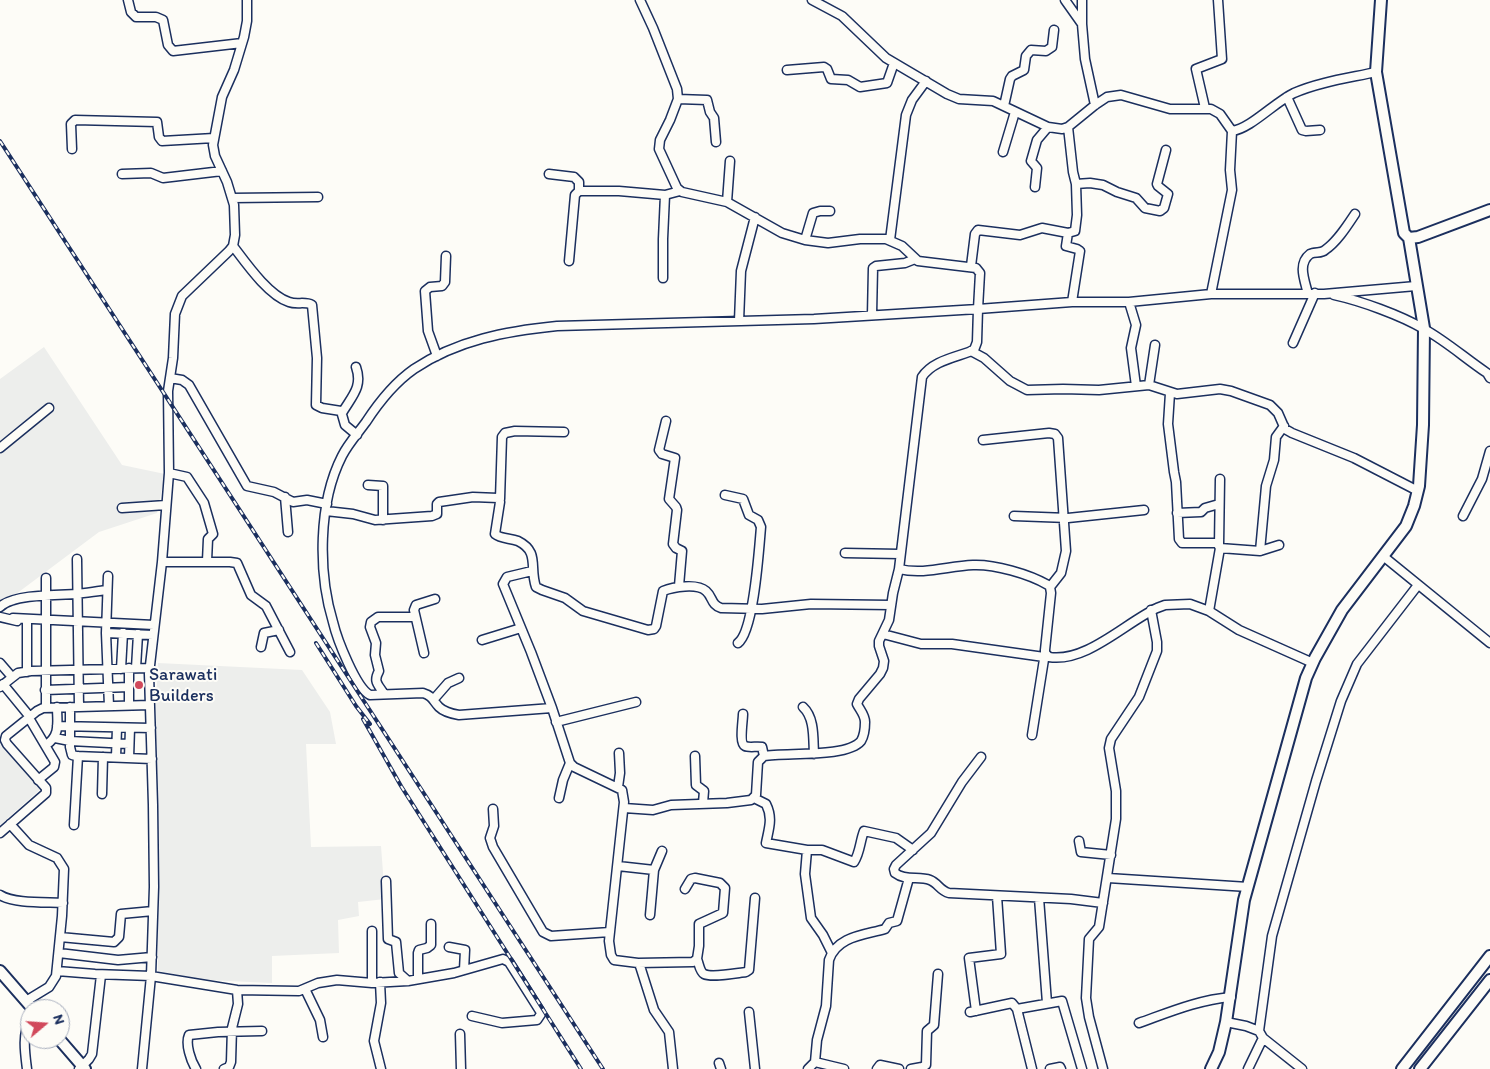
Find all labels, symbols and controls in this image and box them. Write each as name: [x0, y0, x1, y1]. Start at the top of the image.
place label: Sarawati Builders: [149, 664, 217, 706]
marker: Sarawati Builders: [133, 679, 145, 691]
north arrow: [20, 999, 70, 1049]
text: N: [49, 1012, 68, 1027]

